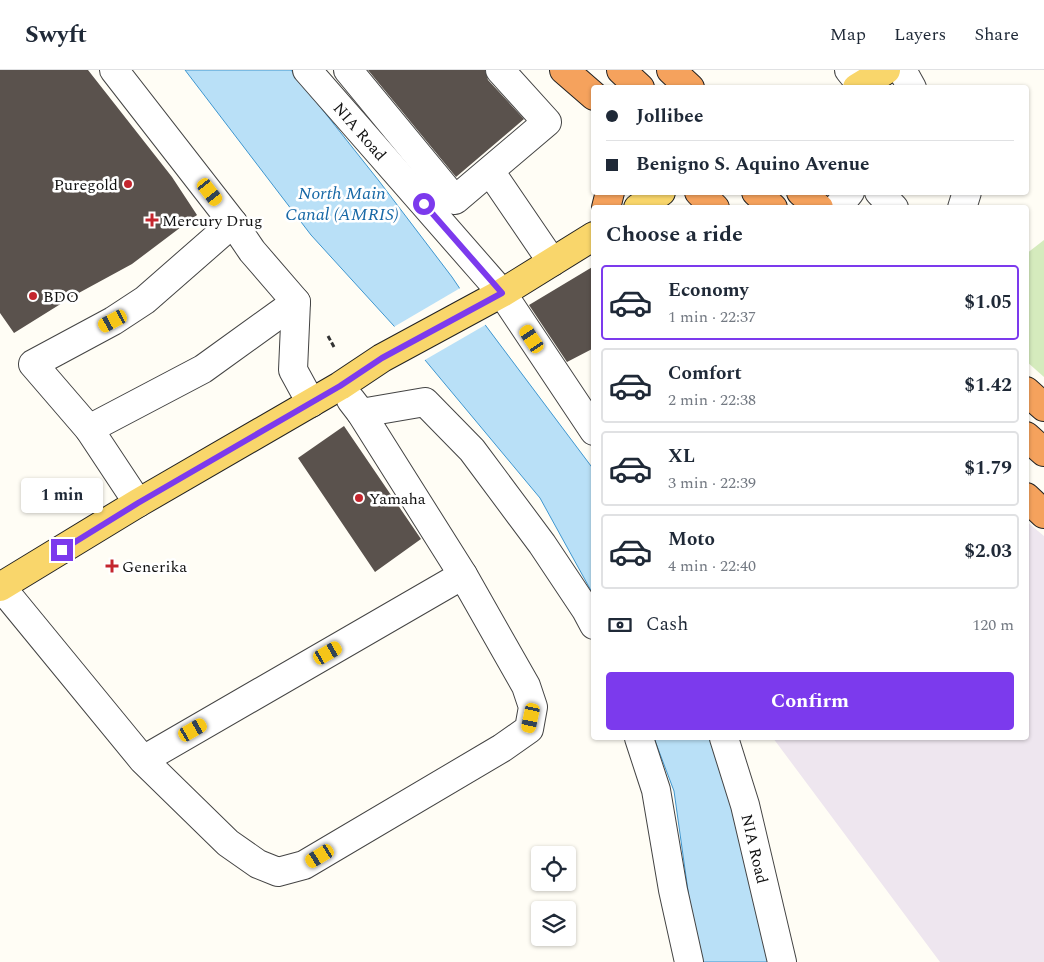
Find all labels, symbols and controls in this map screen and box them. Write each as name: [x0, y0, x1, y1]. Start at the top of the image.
text: Swyft: [25, 17, 87, 53]
text: Map: [830, 21, 866, 48]
text: Layers: [894, 21, 946, 48]
text: Share: [974, 21, 1019, 48]
street label: NIA Road: [327, 97, 392, 166]
text: Jollibee: [636, 102, 703, 131]
text: Benigno S. Aquino Avenue: [636, 150, 869, 179]
place label: Puregold: [54, 173, 118, 197]
car: [194, 176, 225, 208]
marker: Puregold: [122, 178, 134, 190]
water label: North Main Canal (AMRIS): [285, 180, 399, 228]
route start: [413, 193, 435, 215]
place label: Mercury Drug: [162, 209, 263, 233]
marker: Mercury Drug: [146, 214, 158, 226]
text: Choose a ride: [606, 218, 743, 251]
text: Economy: [668, 276, 749, 305]
icon: car: [608, 280, 653, 325]
place label: BDO: [43, 285, 79, 309]
text: $1.05: [964, 288, 1012, 317]
marker: BDO: [27, 290, 39, 302]
text: 1 min · 22:37: [668, 305, 756, 329]
car: [96, 307, 129, 335]
car: [517, 322, 546, 356]
text: Comfort: [668, 359, 742, 388]
icon: car: [608, 363, 653, 408]
text: $1.42: [964, 371, 1012, 400]
text: 2 min · 22:38: [668, 388, 756, 412]
text: XL: [668, 442, 695, 471]
icon: car: [608, 446, 653, 491]
text: $1.79: [964, 454, 1012, 483]
text: 3 min · 22:39: [668, 471, 756, 495]
callout: 1 min: [21, 478, 103, 512]
text: 1 min: [41, 483, 83, 507]
place label: Yamaha: [369, 487, 426, 511]
marker: Yamaha: [353, 492, 365, 504]
text: Moto: [668, 525, 715, 554]
icon: car: [608, 529, 653, 574]
text: $2.03: [964, 537, 1012, 566]
route end: [51, 539, 73, 561]
text: 4 min · 22:40: [668, 554, 756, 578]
place label: Generika: [122, 555, 187, 579]
marker: Generika: [106, 560, 118, 572]
text: Cash: [646, 610, 688, 639]
icon: cash: [606, 611, 634, 639]
text: 120 m: [972, 613, 1014, 637]
car: [311, 639, 344, 667]
button: Confirm: [606, 672, 1014, 730]
car: [520, 702, 541, 734]
car: [176, 716, 209, 744]
street label: NIA Road: [734, 812, 774, 886]
car: [303, 842, 336, 870]
map controls: [531, 846, 576, 946]
button: locate: [531, 846, 576, 891]
button: layers: [531, 901, 576, 946]

